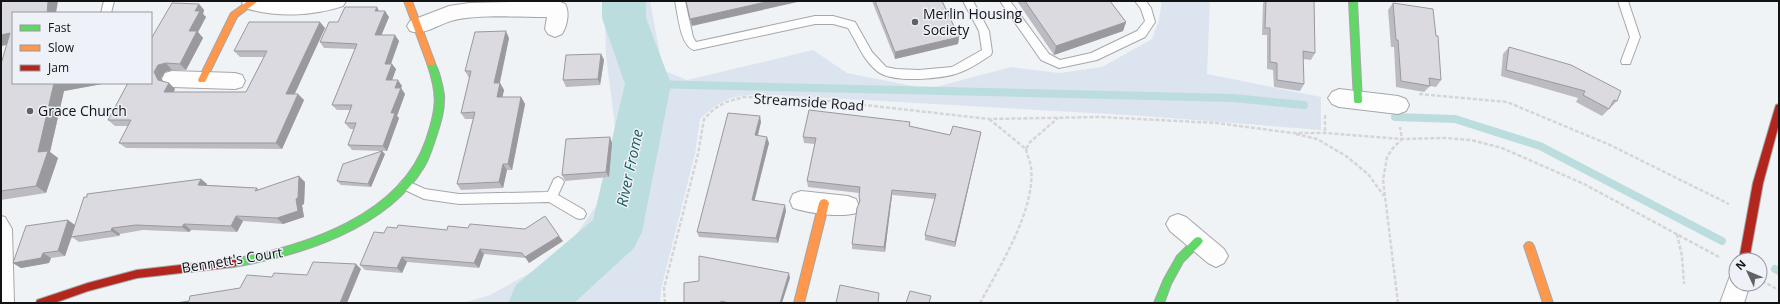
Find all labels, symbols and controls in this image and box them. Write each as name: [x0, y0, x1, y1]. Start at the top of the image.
place label: Merlin Housing Society: [923, 4, 1023, 39]
legend: [12, 12, 152, 84]
marker: Merlin Housing Society: [910, 17, 920, 27]
text: Fast: [48, 19, 71, 36]
text: Slow: [48, 39, 75, 56]
text: Jam: [47, 59, 69, 76]
street label: Streamside Road: [753, 88, 865, 115]
place label: Grace Church: [38, 101, 127, 120]
marker: Grace Church: [25, 106, 35, 116]
water label: River Frome: [611, 127, 647, 208]
street label: Bennett's Court: [180, 242, 284, 277]
north arrow: [1728, 252, 1768, 292]
text: N: [1732, 256, 1749, 273]

